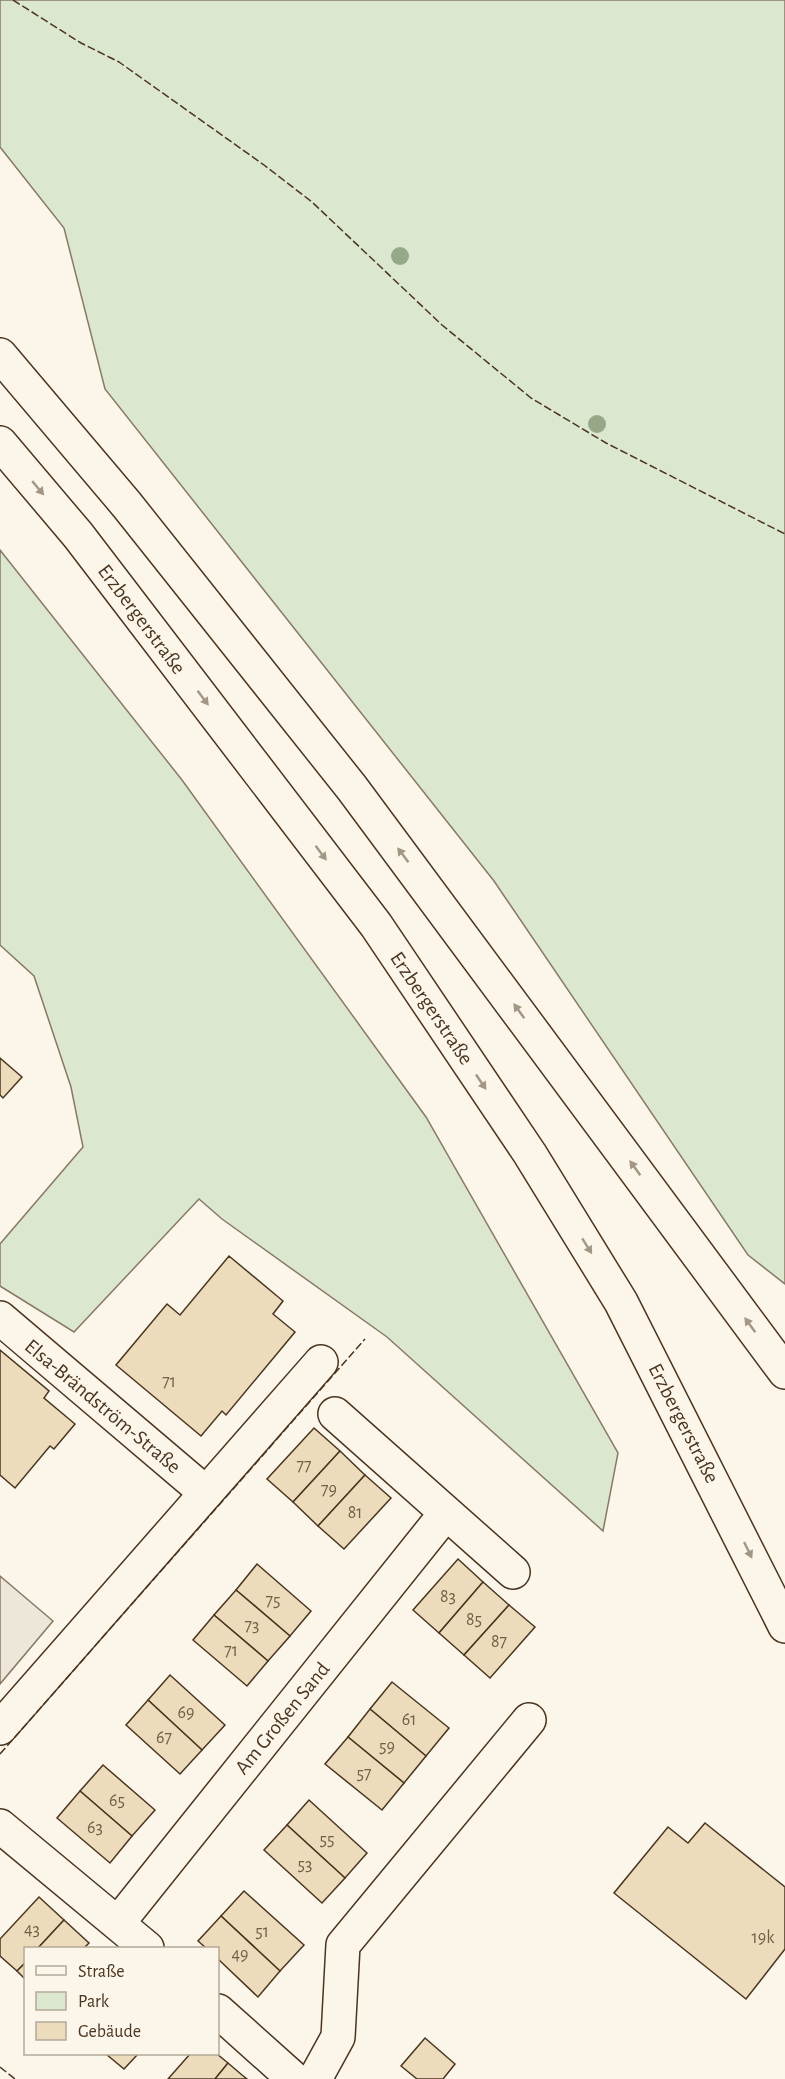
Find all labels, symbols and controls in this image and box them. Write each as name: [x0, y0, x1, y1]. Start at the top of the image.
one-way arrow: [31, 480, 44, 495]
street label: Erzbergerstraße: [94, 561, 190, 678]
one-way arrow: [197, 690, 209, 706]
one-way arrow: [315, 845, 328, 861]
one-way arrow: [397, 847, 409, 862]
street label: Erzbergerstraße: [386, 948, 477, 1069]
one-way arrow: [513, 1003, 525, 1019]
one-way arrow: [476, 1073, 487, 1090]
one-way arrow: [629, 1161, 641, 1176]
one-way arrow: [581, 1238, 592, 1254]
one-way arrow: [745, 1318, 757, 1333]
street label: Elsa-Brändström-Straße: [21, 1335, 185, 1477]
street label: Erzbergerstraße: [644, 1360, 723, 1487]
house number: 71: [162, 1373, 176, 1391]
house number: 77: [296, 1457, 312, 1475]
house number: 79: [321, 1481, 337, 1499]
house number: 81: [348, 1504, 362, 1522]
one-way arrow: [744, 1542, 753, 1559]
house number: 83: [440, 1588, 456, 1606]
house number: 75: [265, 1592, 281, 1610]
house number: 85: [466, 1611, 482, 1629]
house number: 73: [245, 1617, 259, 1635]
house number: 87: [491, 1633, 507, 1651]
house number: 71: [224, 1642, 238, 1660]
street label: Am Großen Sand: [231, 1658, 334, 1778]
house number: 69: [178, 1704, 194, 1722]
house number: 61: [402, 1711, 416, 1729]
house number: 67: [156, 1729, 172, 1747]
house number: 59: [379, 1738, 395, 1756]
house number: 57: [356, 1765, 372, 1783]
house number: 65: [109, 1792, 125, 1810]
house number: 63: [87, 1819, 103, 1837]
house number: 55: [319, 1831, 335, 1849]
house number: 53: [298, 1856, 312, 1874]
house number: 43: [24, 1921, 40, 1939]
house number: 51: [255, 1923, 269, 1941]
house number: 19k: [752, 1929, 775, 1947]
house number: 49: [231, 1946, 249, 1964]
legend: [24, 1947, 219, 2055]
text: Straße: [78, 1963, 124, 1981]
text: Park: [78, 1993, 110, 2011]
text: Gebäude: [78, 2023, 141, 2041]

